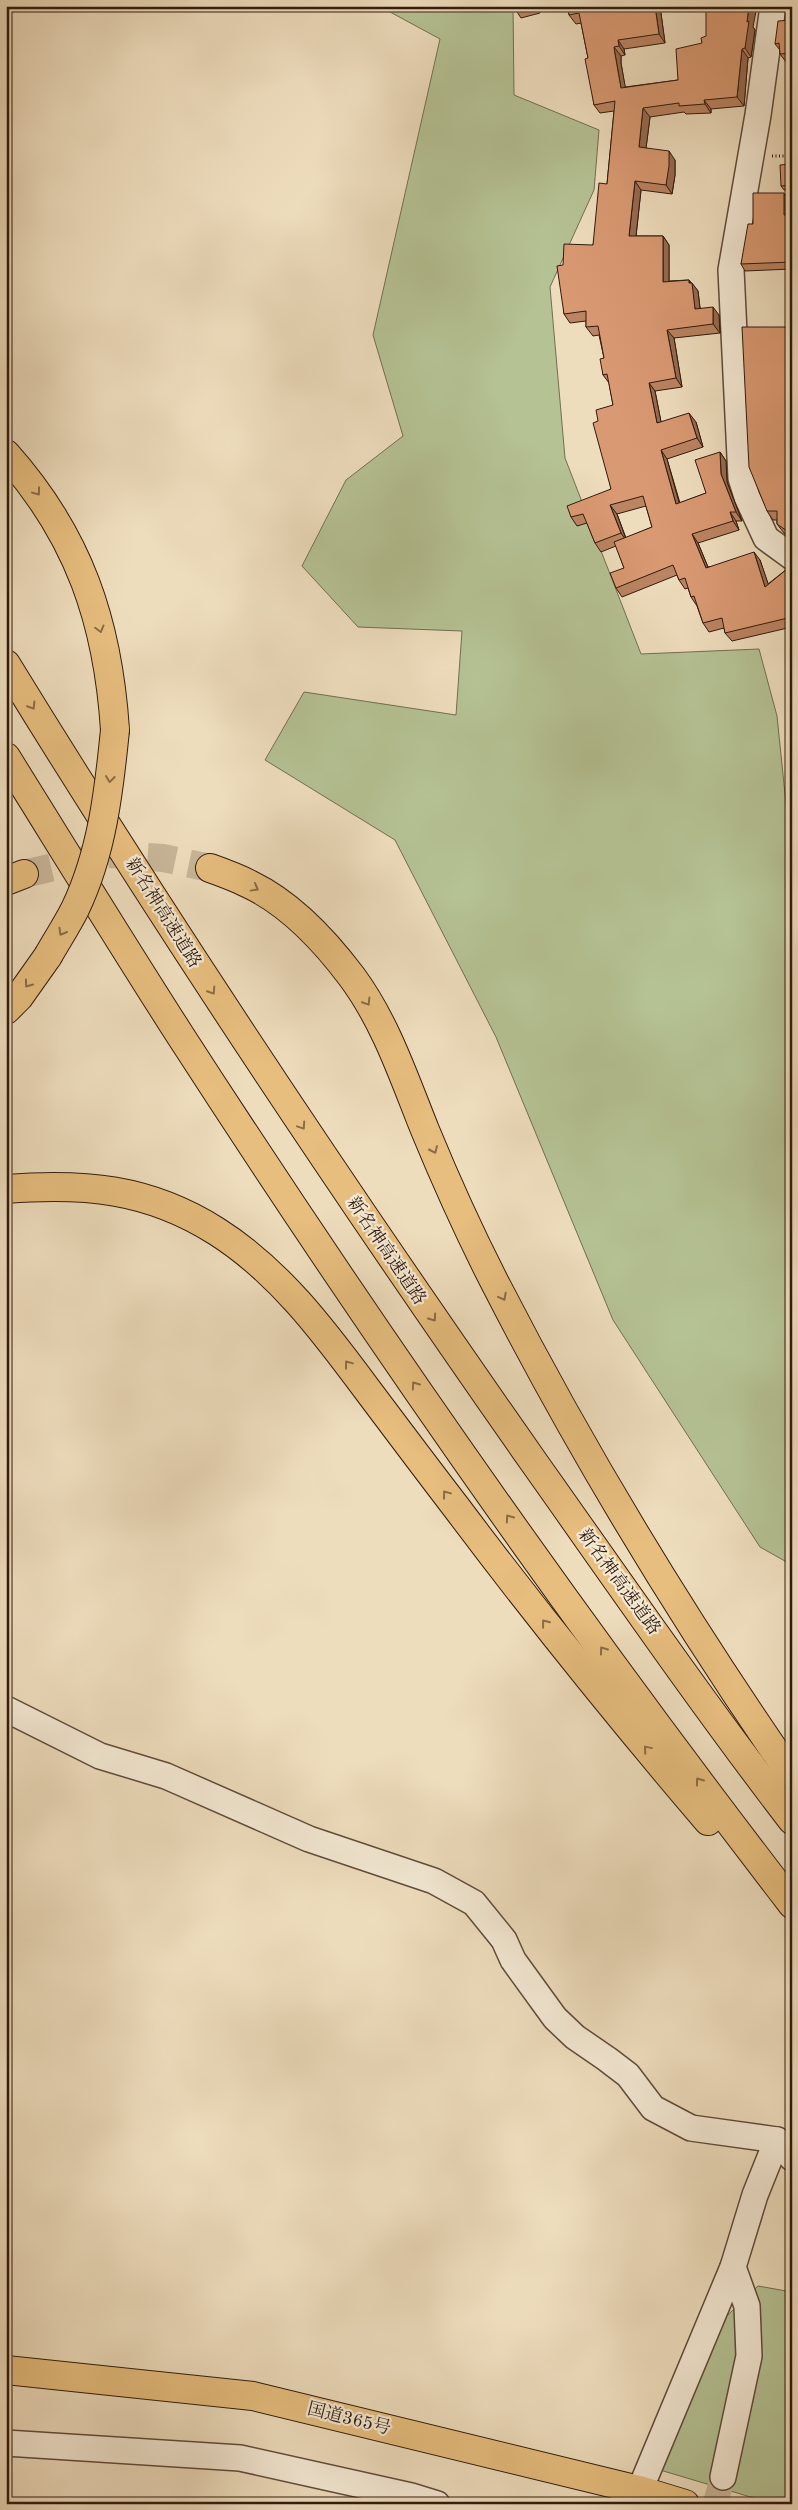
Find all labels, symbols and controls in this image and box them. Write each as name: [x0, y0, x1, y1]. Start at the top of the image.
one-way arrow: [31, 486, 40, 496]
one-way arrow: [94, 624, 105, 633]
one-way arrow: [25, 700, 35, 709]
one-way arrow: [105, 775, 116, 783]
street label: 新名神高速道路: [122, 854, 206, 971]
one-way arrow: [249, 881, 258, 891]
one-way arrow: [58, 927, 68, 936]
one-way arrow: [25, 978, 34, 987]
one-way arrow: [206, 985, 215, 995]
one-way arrow: [361, 996, 371, 1005]
one-way arrow: [296, 1120, 305, 1130]
one-way arrow: [427, 1145, 438, 1154]
street label: 新名神高速道路: [343, 1193, 430, 1308]
one-way arrow: [497, 1292, 507, 1301]
one-way arrow: [427, 1313, 436, 1322]
one-way arrow: [345, 1360, 354, 1370]
one-way arrow: [412, 1381, 421, 1391]
one-way arrow: [443, 1491, 451, 1500]
one-way arrow: [506, 1515, 514, 1524]
street label: 新名神高速道路: [575, 1525, 665, 1638]
one-way arrow: [542, 1619, 551, 1628]
one-way arrow: [600, 1646, 609, 1656]
one-way arrow: [643, 1746, 652, 1755]
one-way arrow: [696, 1777, 705, 1787]
street label: 国道365号: [305, 2398, 393, 2438]

